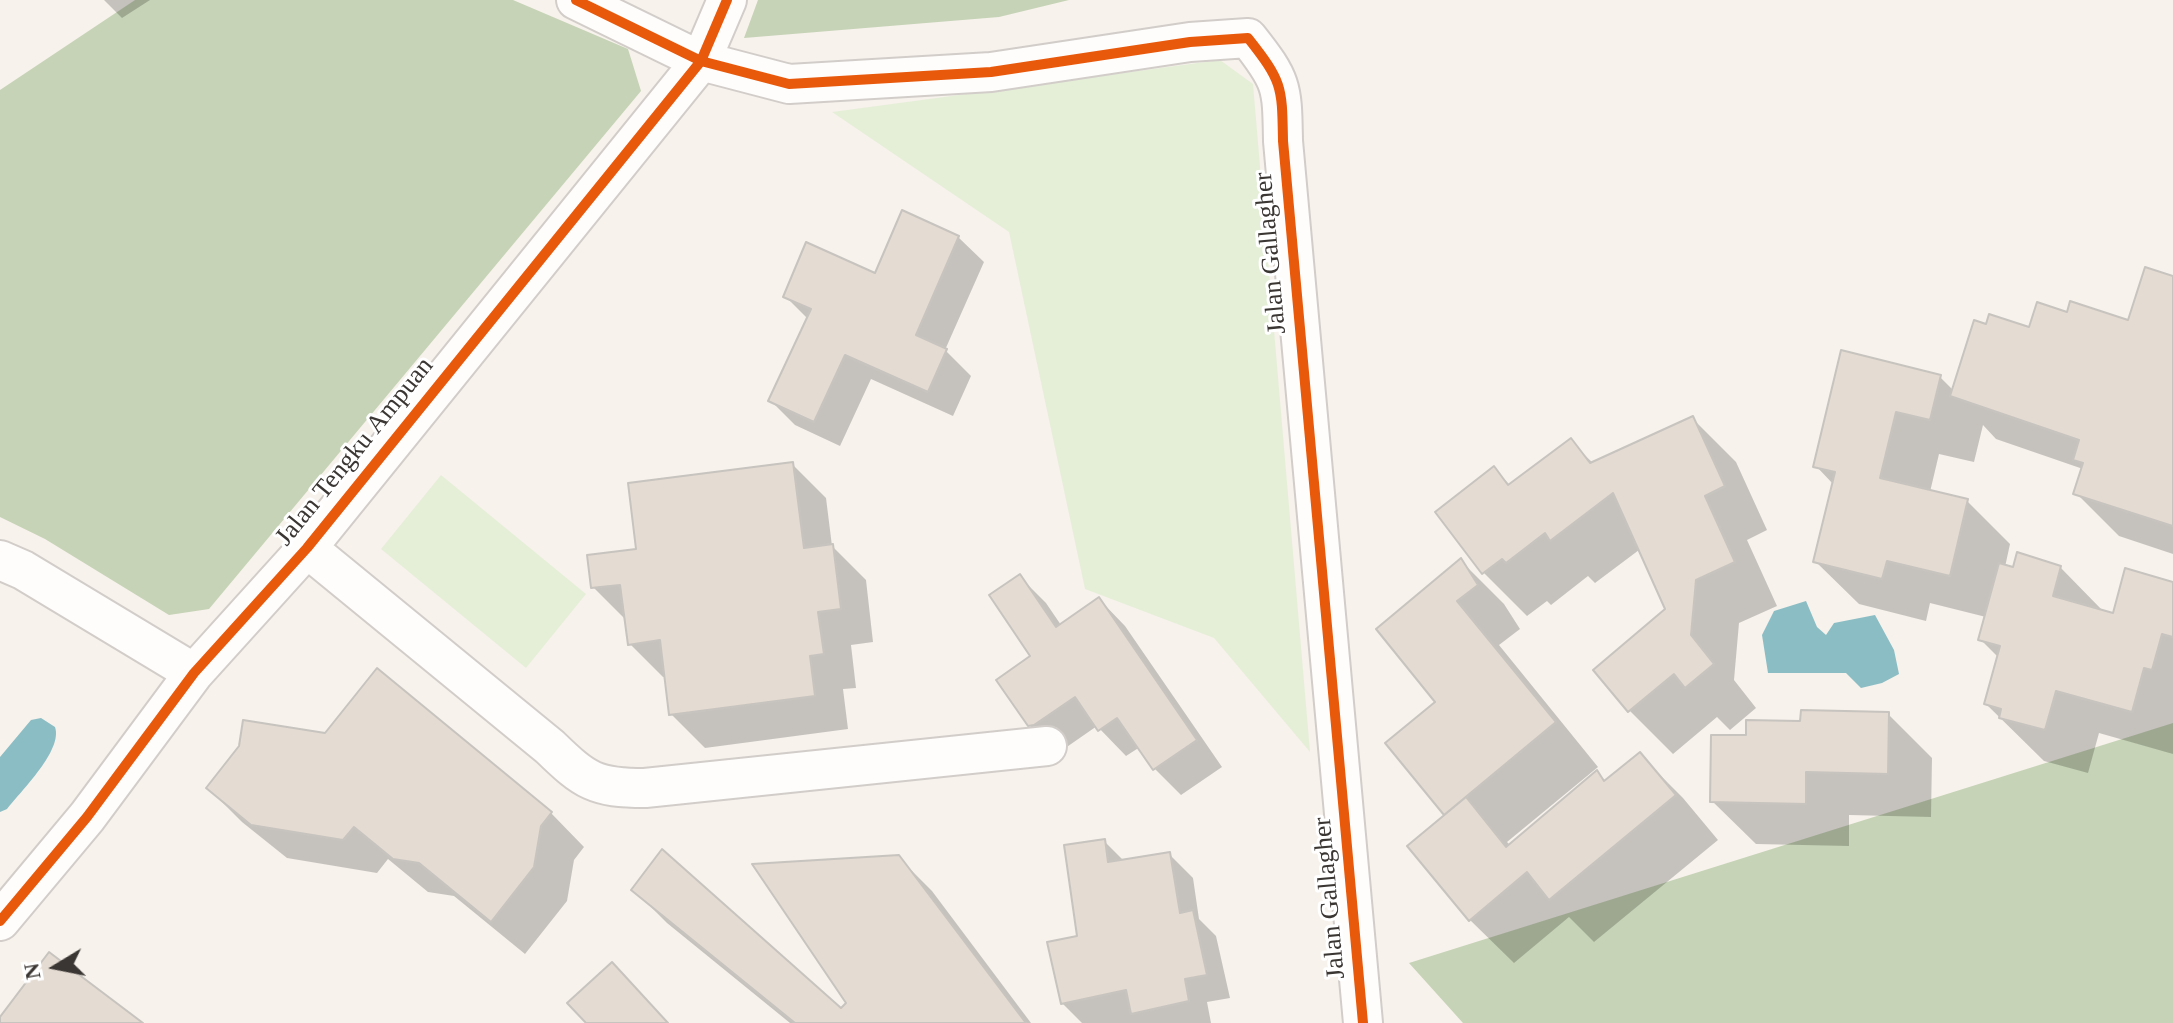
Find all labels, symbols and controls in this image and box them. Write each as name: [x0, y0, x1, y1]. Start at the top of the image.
street label: Jalan Gallagher: [1248, 171, 1294, 335]
street label: Jalan Tengku Ampuan: [269, 351, 441, 553]
street label: Jalan Gallagher: [1307, 816, 1353, 980]
north arrow: [16, 927, 96, 1007]
text: N: [18, 961, 46, 981]

